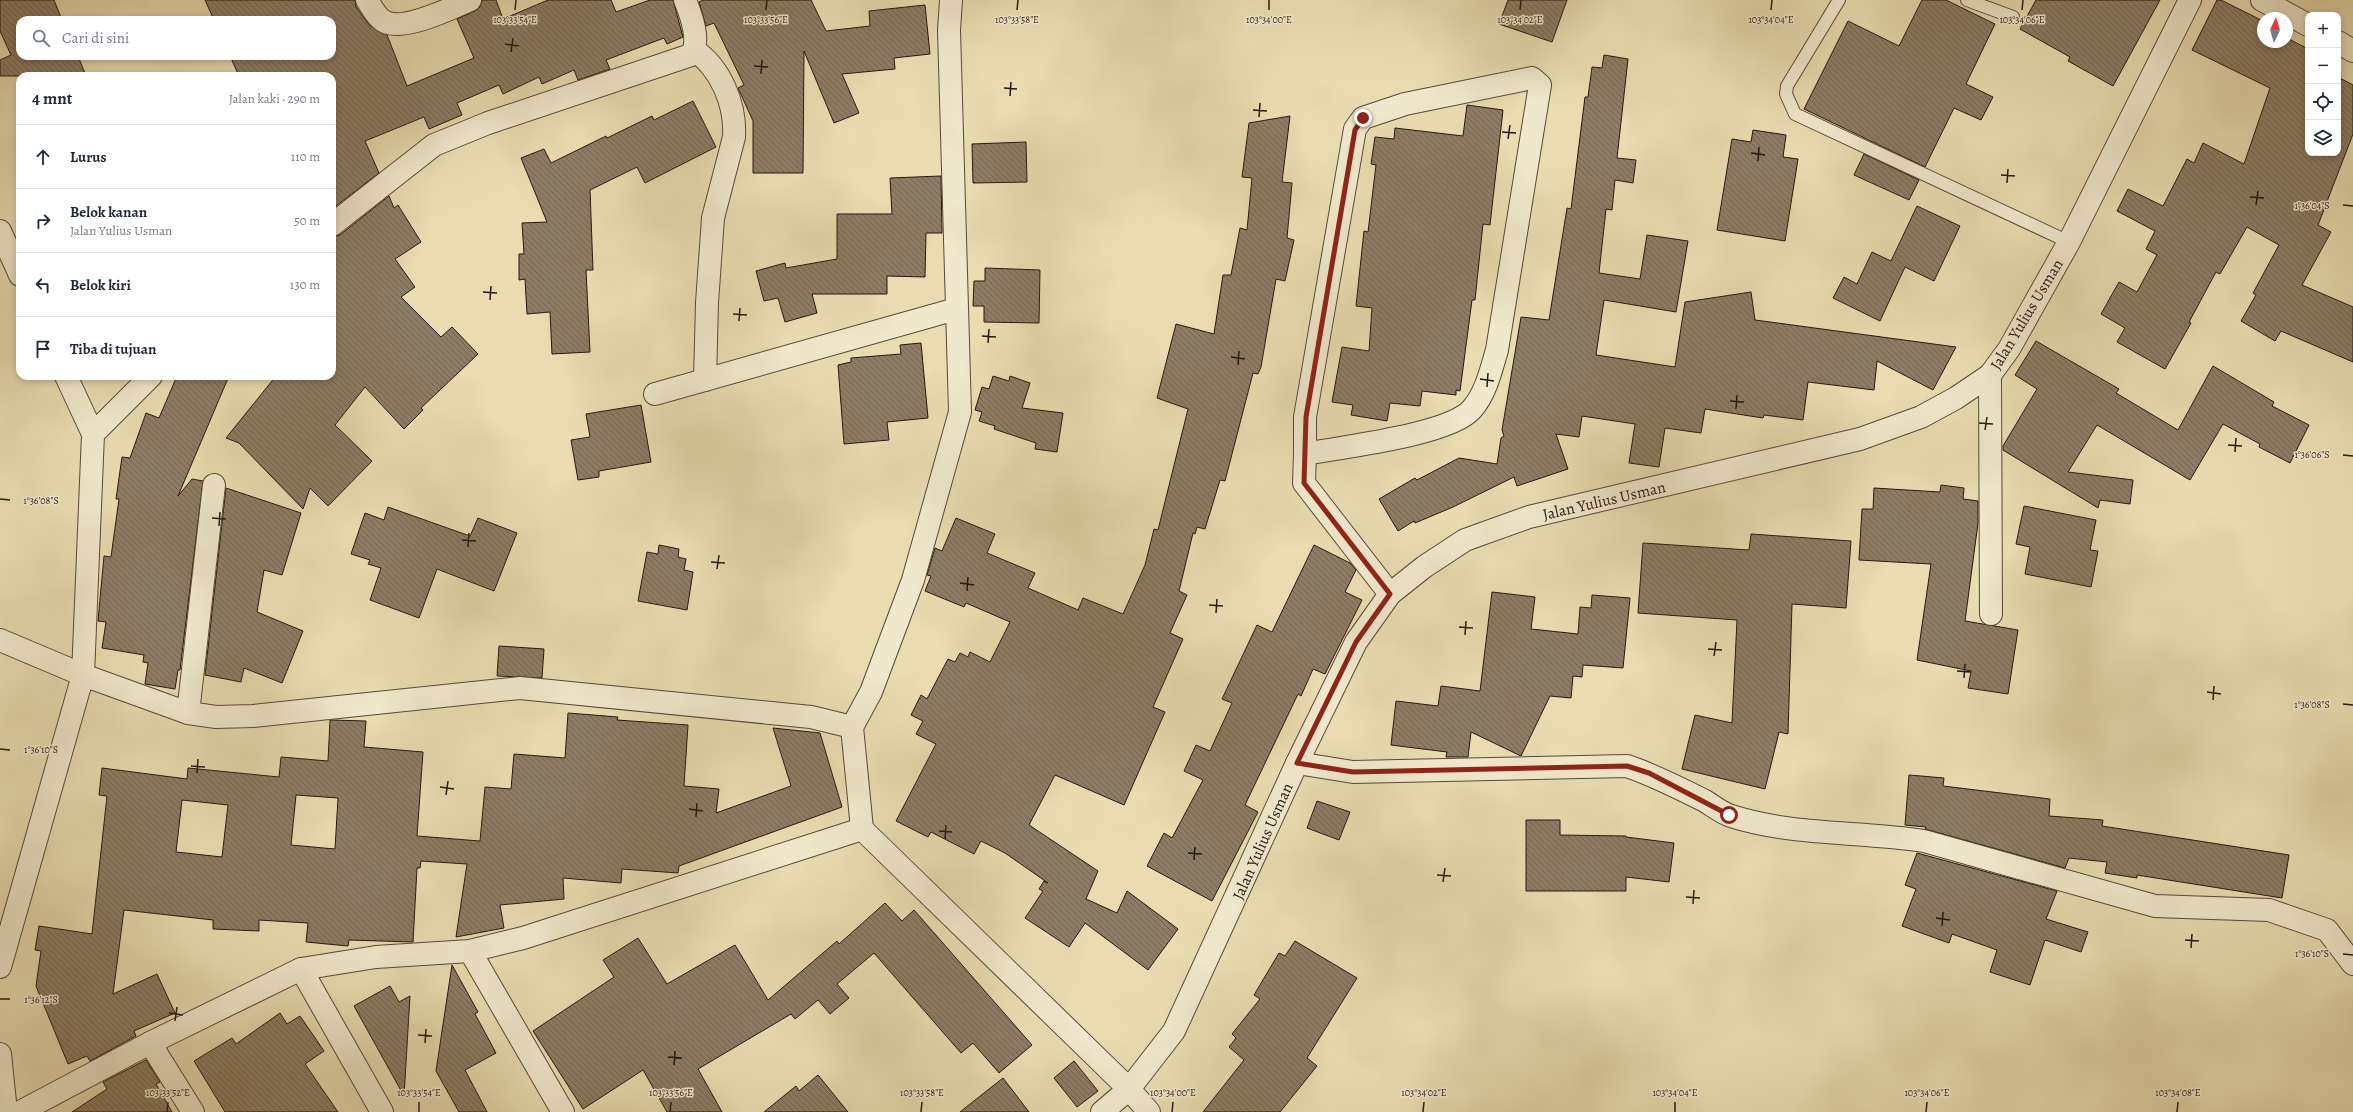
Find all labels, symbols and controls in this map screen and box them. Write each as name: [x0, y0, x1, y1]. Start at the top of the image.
north arrow: [2257, 12, 2293, 48]
map controls: [2305, 12, 2341, 156]
button: +: [2305, 12, 2341, 48]
text: 103°33'54"E: [493, 13, 537, 26]
text: 103°33'56"E: [744, 13, 788, 26]
text: 103°33'58"E: [995, 13, 1039, 26]
text: 103°34'00"E: [1246, 13, 1292, 26]
text: 103°34'02"E: [1497, 13, 1543, 26]
text: 103°34'04"E: [1748, 13, 1794, 26]
text: 103°34'06"E: [1999, 13, 2045, 26]
search box: [16, 16, 336, 60]
icon: search: [30, 27, 52, 49]
text: Cari di sini: [62, 28, 129, 48]
button: −: [2305, 48, 2341, 84]
button: locate: [2305, 84, 2341, 120]
text: 4 mnt: [32, 87, 72, 110]
text: Jalan kaki · 290 m: [229, 90, 320, 107]
route end: [1354, 109, 1372, 127]
button: layers: [2305, 120, 2341, 156]
icon: ahead: [32, 146, 54, 168]
text: Lurus: [70, 147, 107, 167]
text: 110 m: [291, 148, 320, 165]
text: 1°36'04"S: [2294, 199, 2330, 212]
text: Belok kanan: [70, 202, 147, 222]
icon: right: [32, 210, 54, 232]
text: 50 m: [294, 212, 320, 229]
text: Jalan Yulius Usman: [70, 222, 172, 239]
street label: Jalan Yulius Usman: [1985, 255, 2069, 374]
icon: left: [32, 274, 54, 296]
text: Belok kiri: [70, 275, 131, 295]
text: 130 m: [290, 276, 320, 293]
icon: arrive: [32, 338, 54, 360]
text: Tiba di tujuan: [70, 339, 156, 359]
text: 1°36'06"S: [2294, 448, 2330, 461]
street label: Jalan Yulius Usman: [1540, 476, 1668, 526]
text: 1°36'08"S: [23, 494, 59, 507]
text: 1°36'08"S: [2294, 698, 2330, 711]
text: 1°36'10"S: [24, 743, 58, 756]
street label: Jalan Yulius Usman: [1227, 779, 1299, 903]
route start: [1720, 806, 1738, 824]
text: 1°36'10"S: [2295, 947, 2329, 960]
text: 1°36'12"S: [24, 993, 58, 1006]
text: 103°33'52"E: [146, 1086, 190, 1099]
text: 103°33'54"E: [397, 1086, 441, 1099]
text: 103°33'56"E: [649, 1086, 693, 1099]
text: 103°33'58"E: [900, 1086, 944, 1099]
text: 103°34'00"E: [1150, 1086, 1196, 1099]
text: 103°34'02"E: [1401, 1086, 1447, 1099]
text: 103°34'04"E: [1652, 1086, 1698, 1099]
text: 103°34'06"E: [1904, 1086, 1950, 1099]
text: 103°34'08"E: [2155, 1086, 2201, 1099]

